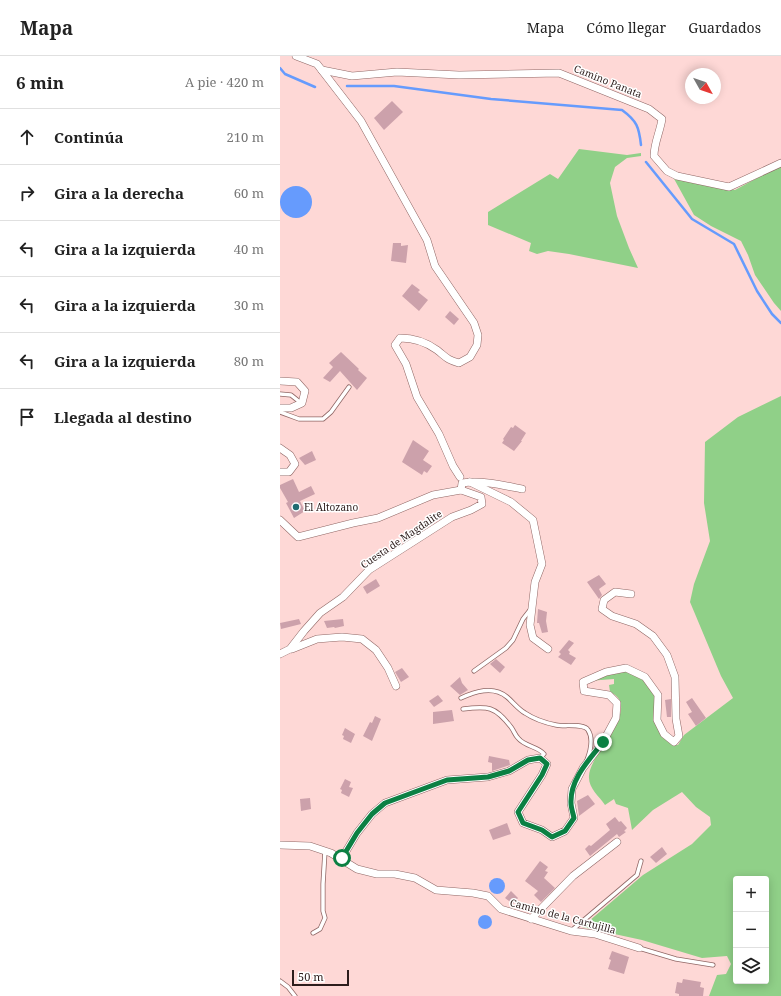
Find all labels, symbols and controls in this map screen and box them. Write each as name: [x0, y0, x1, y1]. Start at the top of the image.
text: Mapa: [20, 15, 73, 41]
text: Mapa: [527, 18, 564, 37]
text: Cómo llegar: [586, 18, 666, 37]
text: Guardados: [688, 18, 761, 37]
street label: Camino Panata: [572, 61, 644, 101]
north arrow: [685, 68, 721, 104]
text: 6 min: [16, 71, 64, 94]
text: A pie · 420 m: [185, 73, 264, 91]
icon: ahead: [16, 126, 38, 148]
text: Continúa: [54, 127, 124, 147]
text: 210 m: [227, 128, 264, 146]
icon: right: [16, 182, 38, 204]
text: Gira a la derecha: [54, 183, 184, 203]
text: 60 m: [234, 184, 264, 202]
icon: left: [16, 238, 38, 260]
text: Gira a la izquierda: [54, 239, 196, 259]
text: 40 m: [234, 240, 264, 258]
icon: left: [16, 294, 38, 316]
text: Gira a la izquierda: [54, 295, 196, 315]
text: 30 m: [234, 296, 264, 314]
icon: left: [16, 350, 38, 372]
text: Gira a la izquierda: [54, 351, 196, 371]
text: 80 m: [234, 352, 264, 370]
icon: arrive: [16, 406, 38, 428]
text: Llegada al destino: [54, 407, 192, 427]
place label: El Altozano: [304, 500, 359, 514]
marker: El Altozano: [291, 502, 301, 512]
street label: Cuesta de Magdalite: [357, 506, 445, 572]
route end: [594, 733, 612, 751]
route start: [333, 849, 351, 867]
map controls: [733, 876, 769, 984]
button: +: [733, 876, 769, 912]
street label: Camino de la Cartujilla: [509, 895, 618, 937]
button: −: [733, 912, 769, 948]
button: layers: [733, 948, 769, 984]
scale bar: [292, 968, 349, 987]
text: 50 m: [298, 969, 324, 984]

